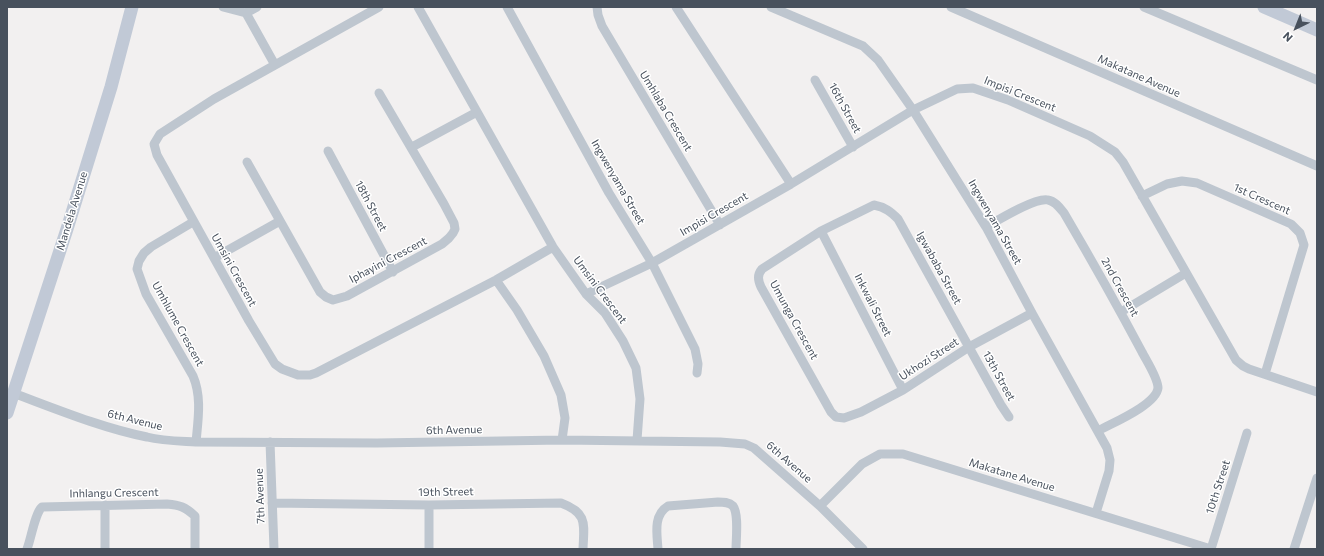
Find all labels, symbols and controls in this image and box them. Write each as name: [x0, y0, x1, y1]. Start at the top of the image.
north arrow: [1276, 8, 1316, 48]
text: N: [1280, 30, 1295, 45]
street label: Makatane Avenue: [1096, 52, 1182, 100]
street label: Umhlaba Crescent: [637, 68, 695, 154]
street label: Impisi Crescent: [982, 74, 1058, 114]
street label: 16th Street: [826, 81, 864, 135]
street label: Ingwenyama Street: [588, 137, 648, 227]
street label: Mandela Avenue: [54, 170, 90, 252]
street label: Ingwenyama Street: [965, 177, 1025, 267]
street label: 18th Street: [352, 178, 390, 234]
street label: 1st Crescent: [1231, 181, 1293, 217]
street label: Impisi Crescent: [678, 189, 750, 239]
street label: Igwababa Street: [914, 229, 964, 307]
street label: Umsini Crescent: [209, 231, 259, 309]
street label: Iphayini Crescent: [347, 234, 429, 286]
street label: Umsini Crescent: [570, 254, 630, 326]
street label: 2nd Crescent: [1098, 255, 1142, 319]
street label: Inkwali Street: [852, 271, 894, 339]
street label: Umunga Crescent: [767, 278, 821, 362]
street label: Umhlume Crescent: [149, 279, 207, 369]
street label: Ukhozi Street: [897, 335, 961, 383]
street label: 13th Street: [980, 349, 1018, 403]
street label: 6th Avenue: [106, 407, 164, 433]
street label: 6th Avenue: [426, 423, 482, 437]
street label: 6th Avenue: [763, 439, 815, 485]
street label: Makatane Avenue: [967, 456, 1057, 494]
street label: 10th Street: [1203, 458, 1233, 516]
street label: 7th Avenue: [252, 468, 268, 524]
street label: 19th Street: [418, 485, 474, 499]
street label: Inhlangu Crescent: [69, 486, 159, 500]

